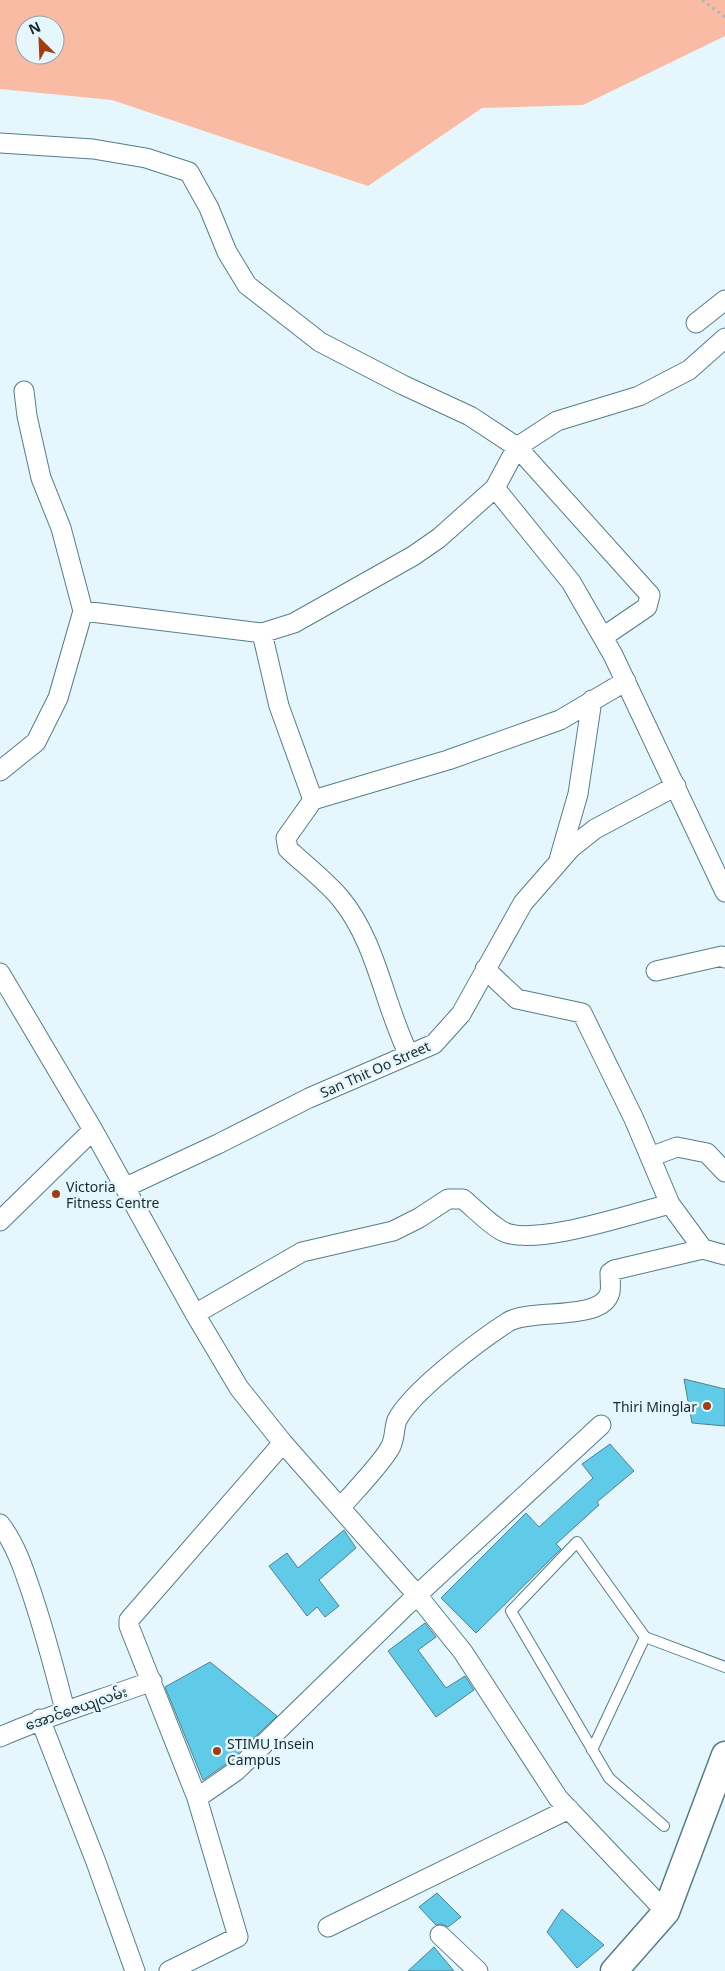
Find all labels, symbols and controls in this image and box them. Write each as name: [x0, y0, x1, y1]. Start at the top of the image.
north arrow: [15, 15, 65, 65]
text: N: [25, 17, 44, 39]
street label: San Thit Oo Street: [317, 1036, 433, 1102]
place label: Victoria Fitness Centre: [66, 1177, 159, 1212]
marker: Victoria Fitness Centre: [50, 1188, 62, 1200]
place label: Thiri Minglar: [613, 1397, 697, 1416]
marker: Thiri Minglar: [701, 1400, 713, 1412]
street label: အောင်ဇေယျလမ်း: [22, 1682, 131, 1737]
place label: STIMU Insein Campus: [227, 1734, 314, 1769]
marker: STIMU Insein Campus: [211, 1745, 223, 1757]

